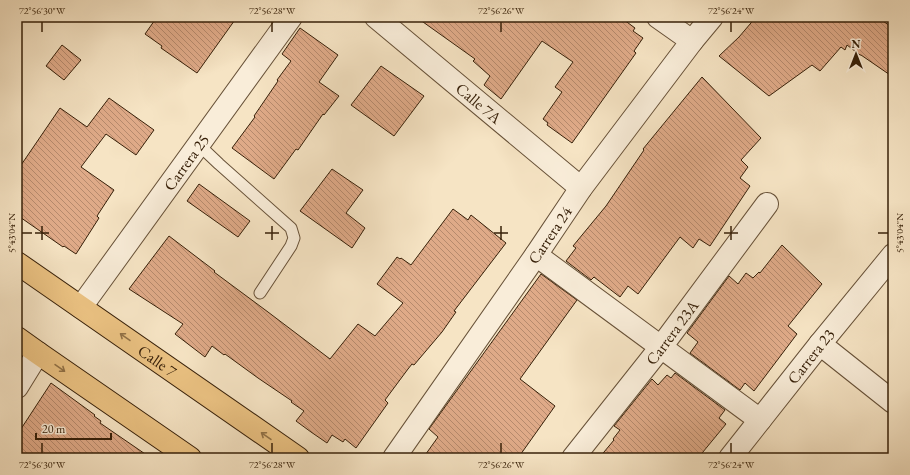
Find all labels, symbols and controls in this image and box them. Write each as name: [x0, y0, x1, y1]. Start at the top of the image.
text: 72°56'30"W: [19, 4, 66, 17]
text: 72°56'28"W: [249, 4, 296, 17]
text: 72°56'26"W: [478, 4, 525, 17]
text: 72°56'24"W: [708, 4, 755, 17]
north arrow: [836, 34, 876, 74]
text: N: [852, 37, 861, 51]
street label: Calle 7A: [451, 78, 507, 129]
street label: Carrera 25: [159, 130, 214, 195]
street label: Carrera 24: [523, 202, 577, 268]
text: 5°43'04"N: [5, 213, 18, 253]
text: 5°43'04"N: [893, 213, 906, 253]
street label: Carrera 23A: [641, 295, 704, 369]
street label: Carrera 23: [783, 324, 840, 388]
one-way arrow: [119, 333, 130, 341]
street label: Calle 7: [134, 340, 181, 382]
one-way arrow: [54, 364, 65, 372]
scale bar: [36, 415, 111, 441]
text: 20 m: [42, 421, 66, 437]
one-way arrow: [260, 432, 271, 440]
text: 72°56'30"W: [19, 458, 66, 471]
text: 72°56'28"W: [249, 458, 296, 471]
text: 72°56'26"W: [478, 458, 525, 471]
text: 72°56'24"W: [708, 458, 755, 471]

